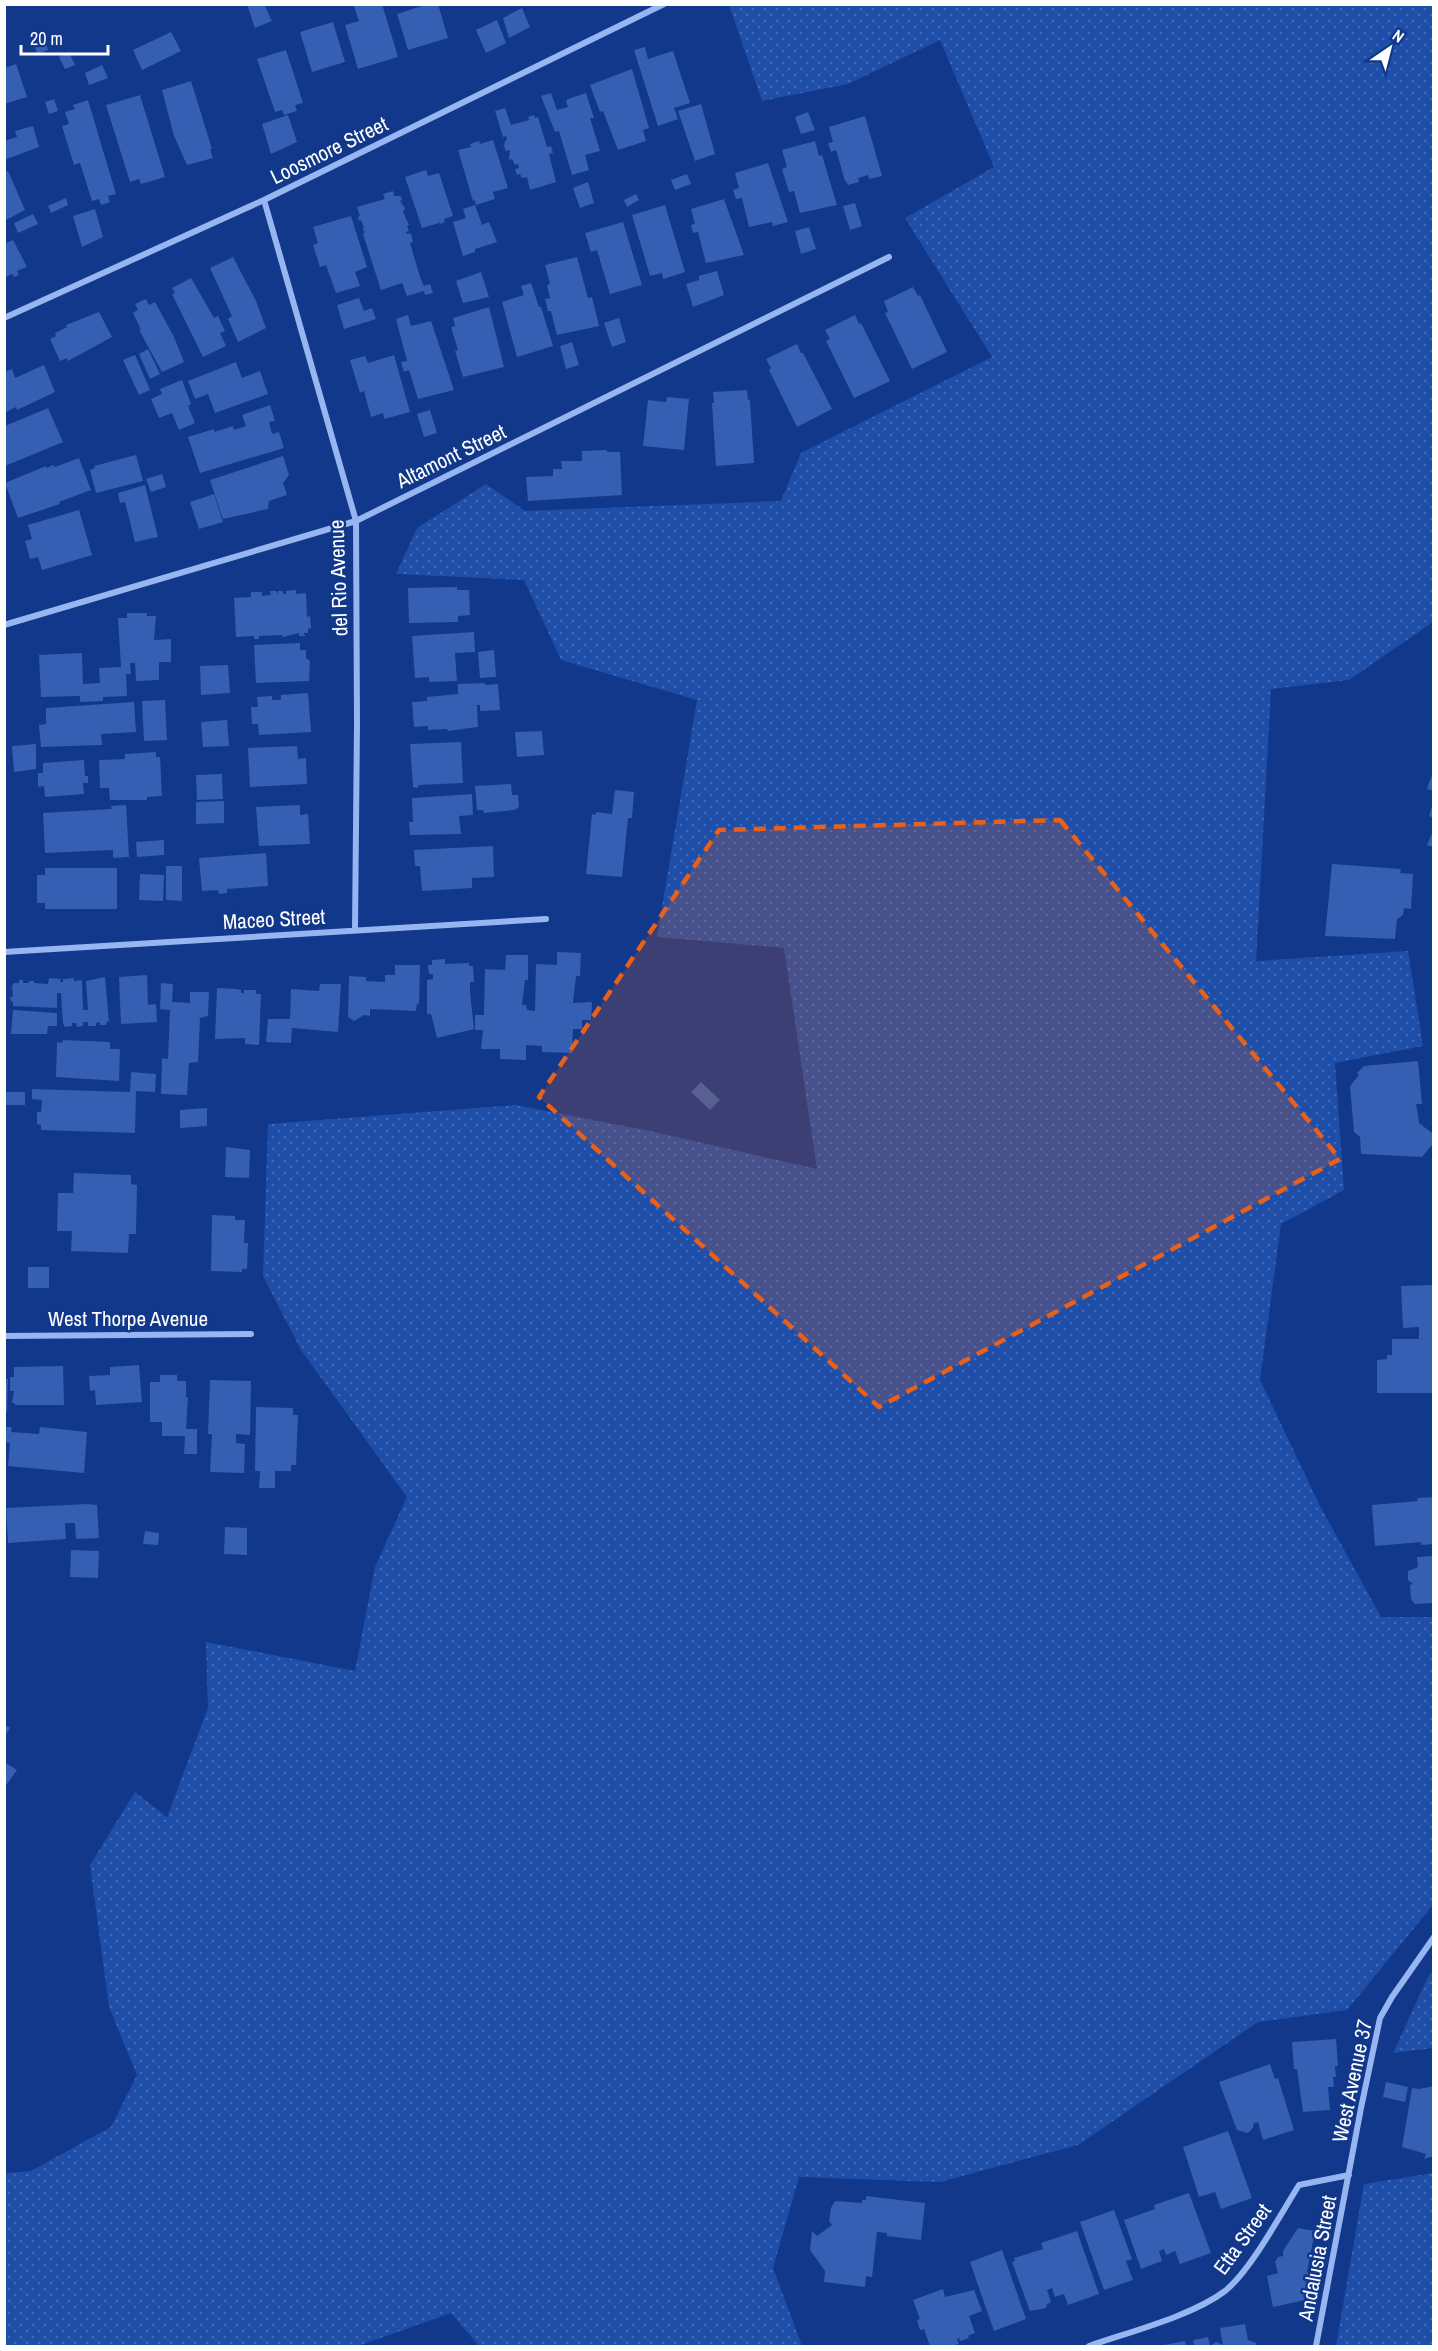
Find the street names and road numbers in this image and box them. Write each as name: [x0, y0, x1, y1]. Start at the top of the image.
street label: Loosmore Street: [265, 109, 393, 191]
street label: Altamont Street: [390, 417, 511, 495]
street label: del Rio Avenue: [321, 519, 355, 637]
street label: Maceo Street: [222, 902, 326, 936]
street label: West Thorpe Avenue: [48, 1304, 208, 1333]
street label: West Avenue 37: [1325, 2017, 1379, 2145]
street label: Andalusia Street: [1290, 2193, 1343, 2324]
street label: Etta Street: [1206, 2197, 1278, 2280]

